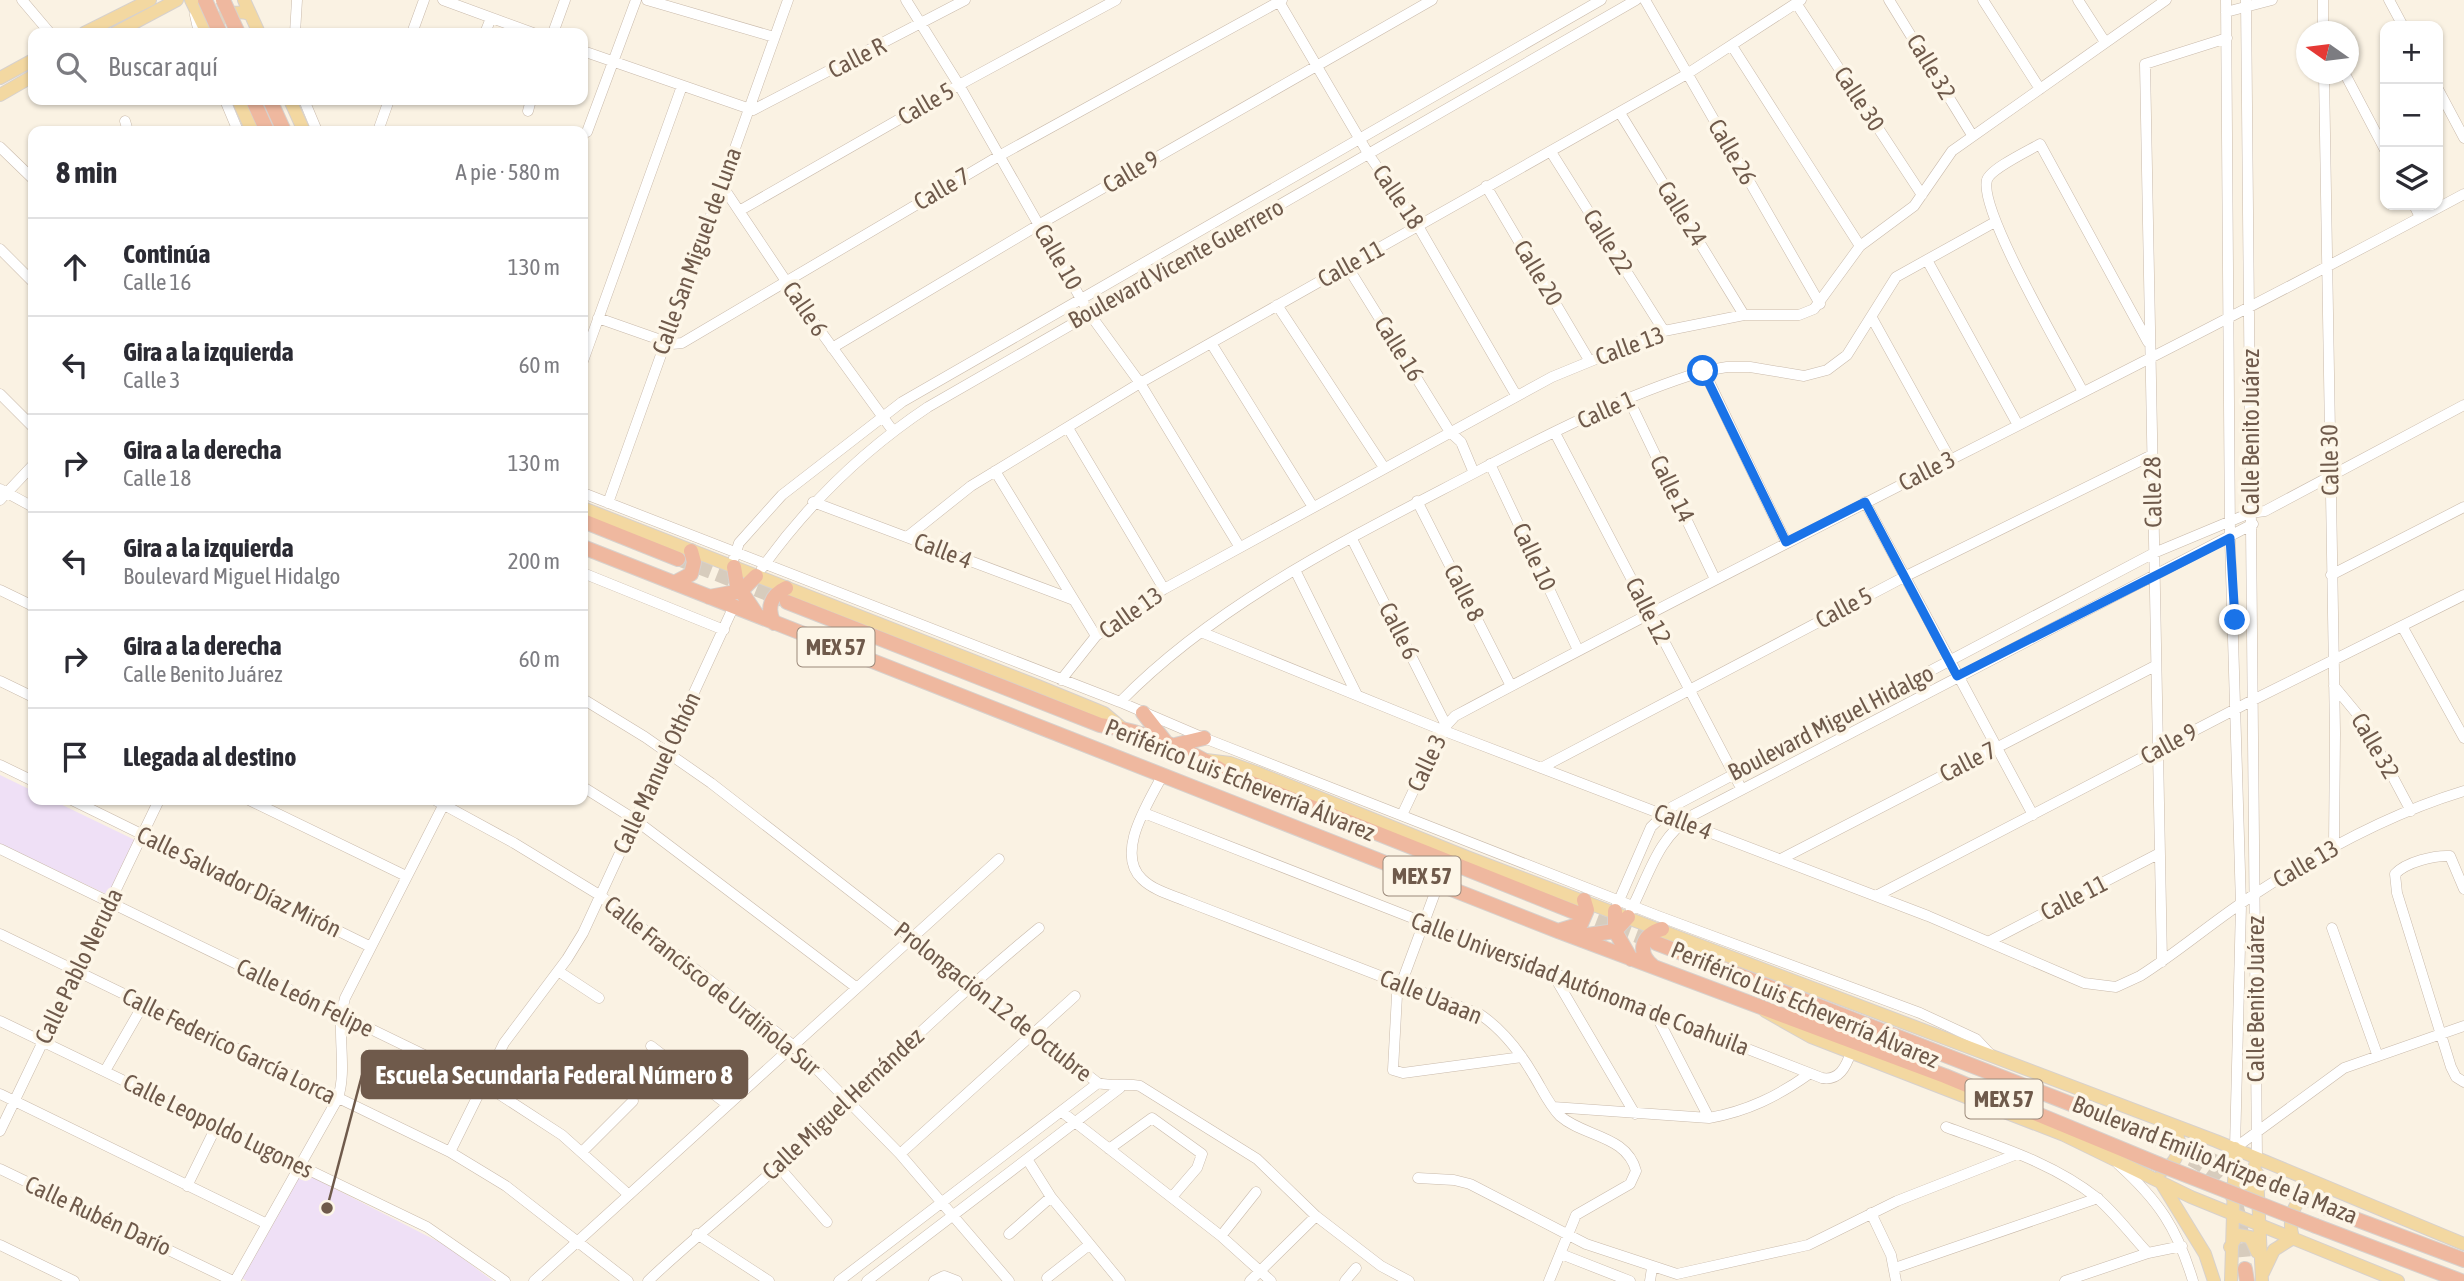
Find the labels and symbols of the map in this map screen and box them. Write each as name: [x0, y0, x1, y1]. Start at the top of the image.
north arrow: [2296, 21, 2359, 84]
street label: Calle 32: [1902, 29, 1961, 104]
street label: Calle R: [824, 32, 890, 83]
street label: Calle 30: [1829, 62, 1890, 136]
street label: Calle 5: [893, 77, 958, 130]
street label: Calle 26: [1703, 114, 1762, 189]
street label: Calle San Miguel de Luna: [647, 144, 747, 358]
street label: Calle 9: [1098, 145, 1163, 198]
street label: Calle 18: [1367, 160, 1430, 234]
street label: Calle 7: [909, 162, 974, 215]
street label: Calle 24: [1652, 176, 1713, 251]
street label: Boulevard Vicente Guerrero: [1063, 193, 1288, 334]
street label: Calle 22: [1578, 204, 1639, 279]
street label: Calle 10: [1029, 219, 1088, 294]
street label: Calle 11: [1313, 234, 1388, 293]
street label: Calle 20: [1509, 235, 1568, 310]
street label: Calle 6: [777, 276, 833, 341]
street label: Calle 16: [1369, 311, 1430, 386]
street label: Calle 13: [1592, 321, 1668, 370]
street label: Calle Benito Juárez: [2237, 348, 2264, 515]
route start: [1687, 355, 1718, 386]
street label: Calle 1: [1573, 385, 1639, 434]
street label: Calle 30: [2315, 424, 2344, 496]
street label: Calle 3: [1894, 445, 1960, 496]
street label: Calle 14: [1645, 451, 1700, 527]
street label: Calle 28: [2138, 456, 2167, 528]
street label: Calle 10: [1507, 519, 1562, 595]
street label: Calle 4: [910, 527, 976, 574]
street label: Calle 8: [1439, 560, 1490, 626]
street label: Calle 12: [1620, 573, 1677, 649]
street label: Calle 13: [1094, 581, 1168, 644]
street label: Calle 5: [1811, 582, 1877, 634]
street label: Calle 6: [1374, 598, 1425, 664]
route end: [2219, 604, 2250, 635]
road number: MEX 57: [798, 628, 874, 666]
street label: Boulevard Miguel Hidalgo: [1724, 659, 1938, 786]
street label: Calle Manuel Othón: [607, 688, 706, 858]
street label: Calle 32: [2346, 708, 2405, 783]
street label: Periférico Luis Echeverría Álvarez: [1102, 713, 1379, 846]
street label: Calle 9: [2136, 718, 2202, 770]
street label: Calle 3: [1402, 730, 1451, 796]
street label: Calle 7: [1935, 736, 2001, 787]
street label: Calle 4: [1650, 798, 1716, 845]
street label: Calle Salvador Díaz Mirón: [133, 820, 346, 943]
street label: Calle 13: [2268, 834, 2343, 893]
road number: MEX 57: [1384, 856, 1460, 896]
street label: Calle 11: [2036, 869, 2112, 926]
street label: Calle Pablo Neruda: [29, 884, 128, 1048]
street label: Calle Francisco de Urdiñola Sur: [599, 890, 826, 1082]
street label: Calle Universidad Autónoma de Coahuila: [1407, 906, 1753, 1061]
street label: Calle Benito Juárez: [2242, 915, 2269, 1082]
street label: Prolongación 12 de Octubre: [889, 916, 1097, 1087]
street label: Periférico Luis Echeverría Álvarez: [1667, 936, 1943, 1073]
street label: Calle León Felipe: [232, 953, 378, 1042]
street label: Calle Uaaan: [1376, 964, 1486, 1029]
street label: Calle Federico García Lorca: [118, 982, 340, 1109]
street label: Calle Miguel Hernández: [757, 1022, 929, 1185]
callout: Escuela Secundaria Federal Número 8: [362, 1051, 747, 1098]
text: Escuela Secundaria Federal Número 8: [375, 1060, 733, 1090]
street label: Calle Leopoldo Lugones: [119, 1068, 317, 1183]
road number: MEX 57: [1966, 1080, 2042, 1118]
street label: Boulevard Emilio Arizpe de la Maza: [2069, 1090, 2362, 1229]
street label: Calle Rubén Darío: [21, 1170, 175, 1261]

